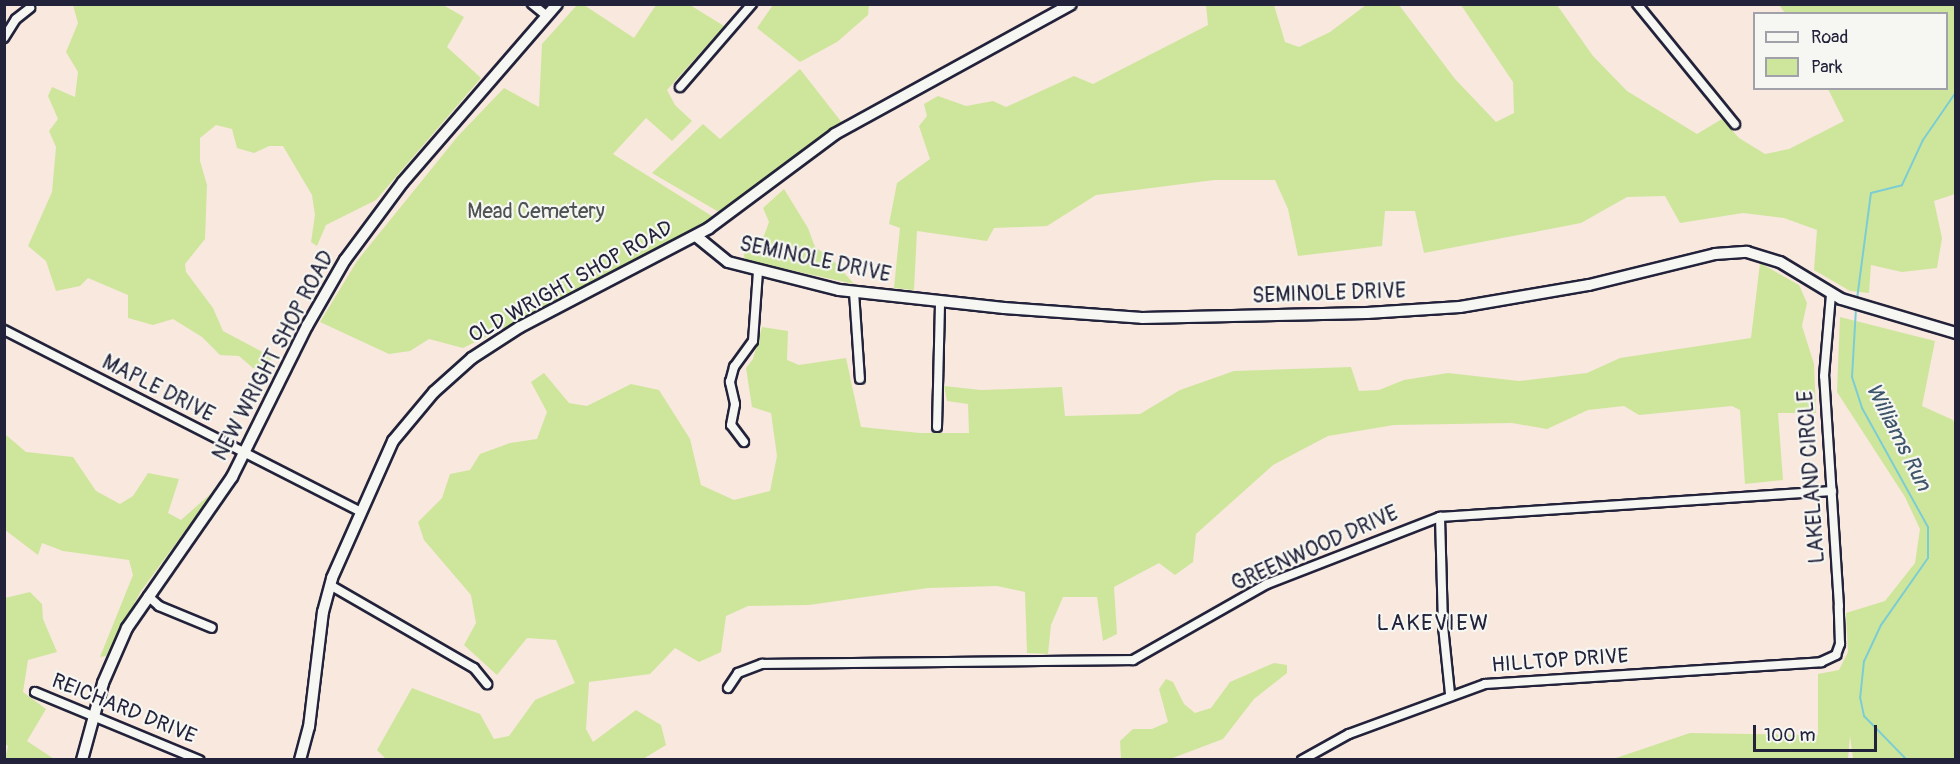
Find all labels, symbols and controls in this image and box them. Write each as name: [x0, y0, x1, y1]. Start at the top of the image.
legend: [1753, 12, 1948, 90]
text: Road: [1811, 26, 1848, 49]
text: Park: [1811, 56, 1843, 79]
park label: Mead Cemetery: [467, 199, 605, 225]
street label: OLD WRIGHT SHOP ROAD: [465, 215, 677, 349]
street label: SEMINOLE DRIVE: [737, 232, 893, 288]
street label: NEW WRIGHT SHOP ROAD: [208, 247, 340, 465]
street label: SEMINOLE DRIVE: [1252, 279, 1406, 309]
street label: MAPLE DRIVE: [98, 350, 218, 428]
water label: Williams Run: [1860, 379, 1936, 495]
street label: LAKELAND CIRCLE: [1793, 390, 1831, 564]
street label: GREENWOOD DRIVE: [1228, 501, 1402, 597]
district label: LAKEVIEW: [1376, 611, 1490, 637]
street label: HILLTOP DRIVE: [1491, 644, 1629, 678]
street label: REICHARD DRIVE: [48, 669, 200, 749]
scale bar: [1756, 713, 1880, 751]
text: 100 m: [1764, 724, 1816, 747]

